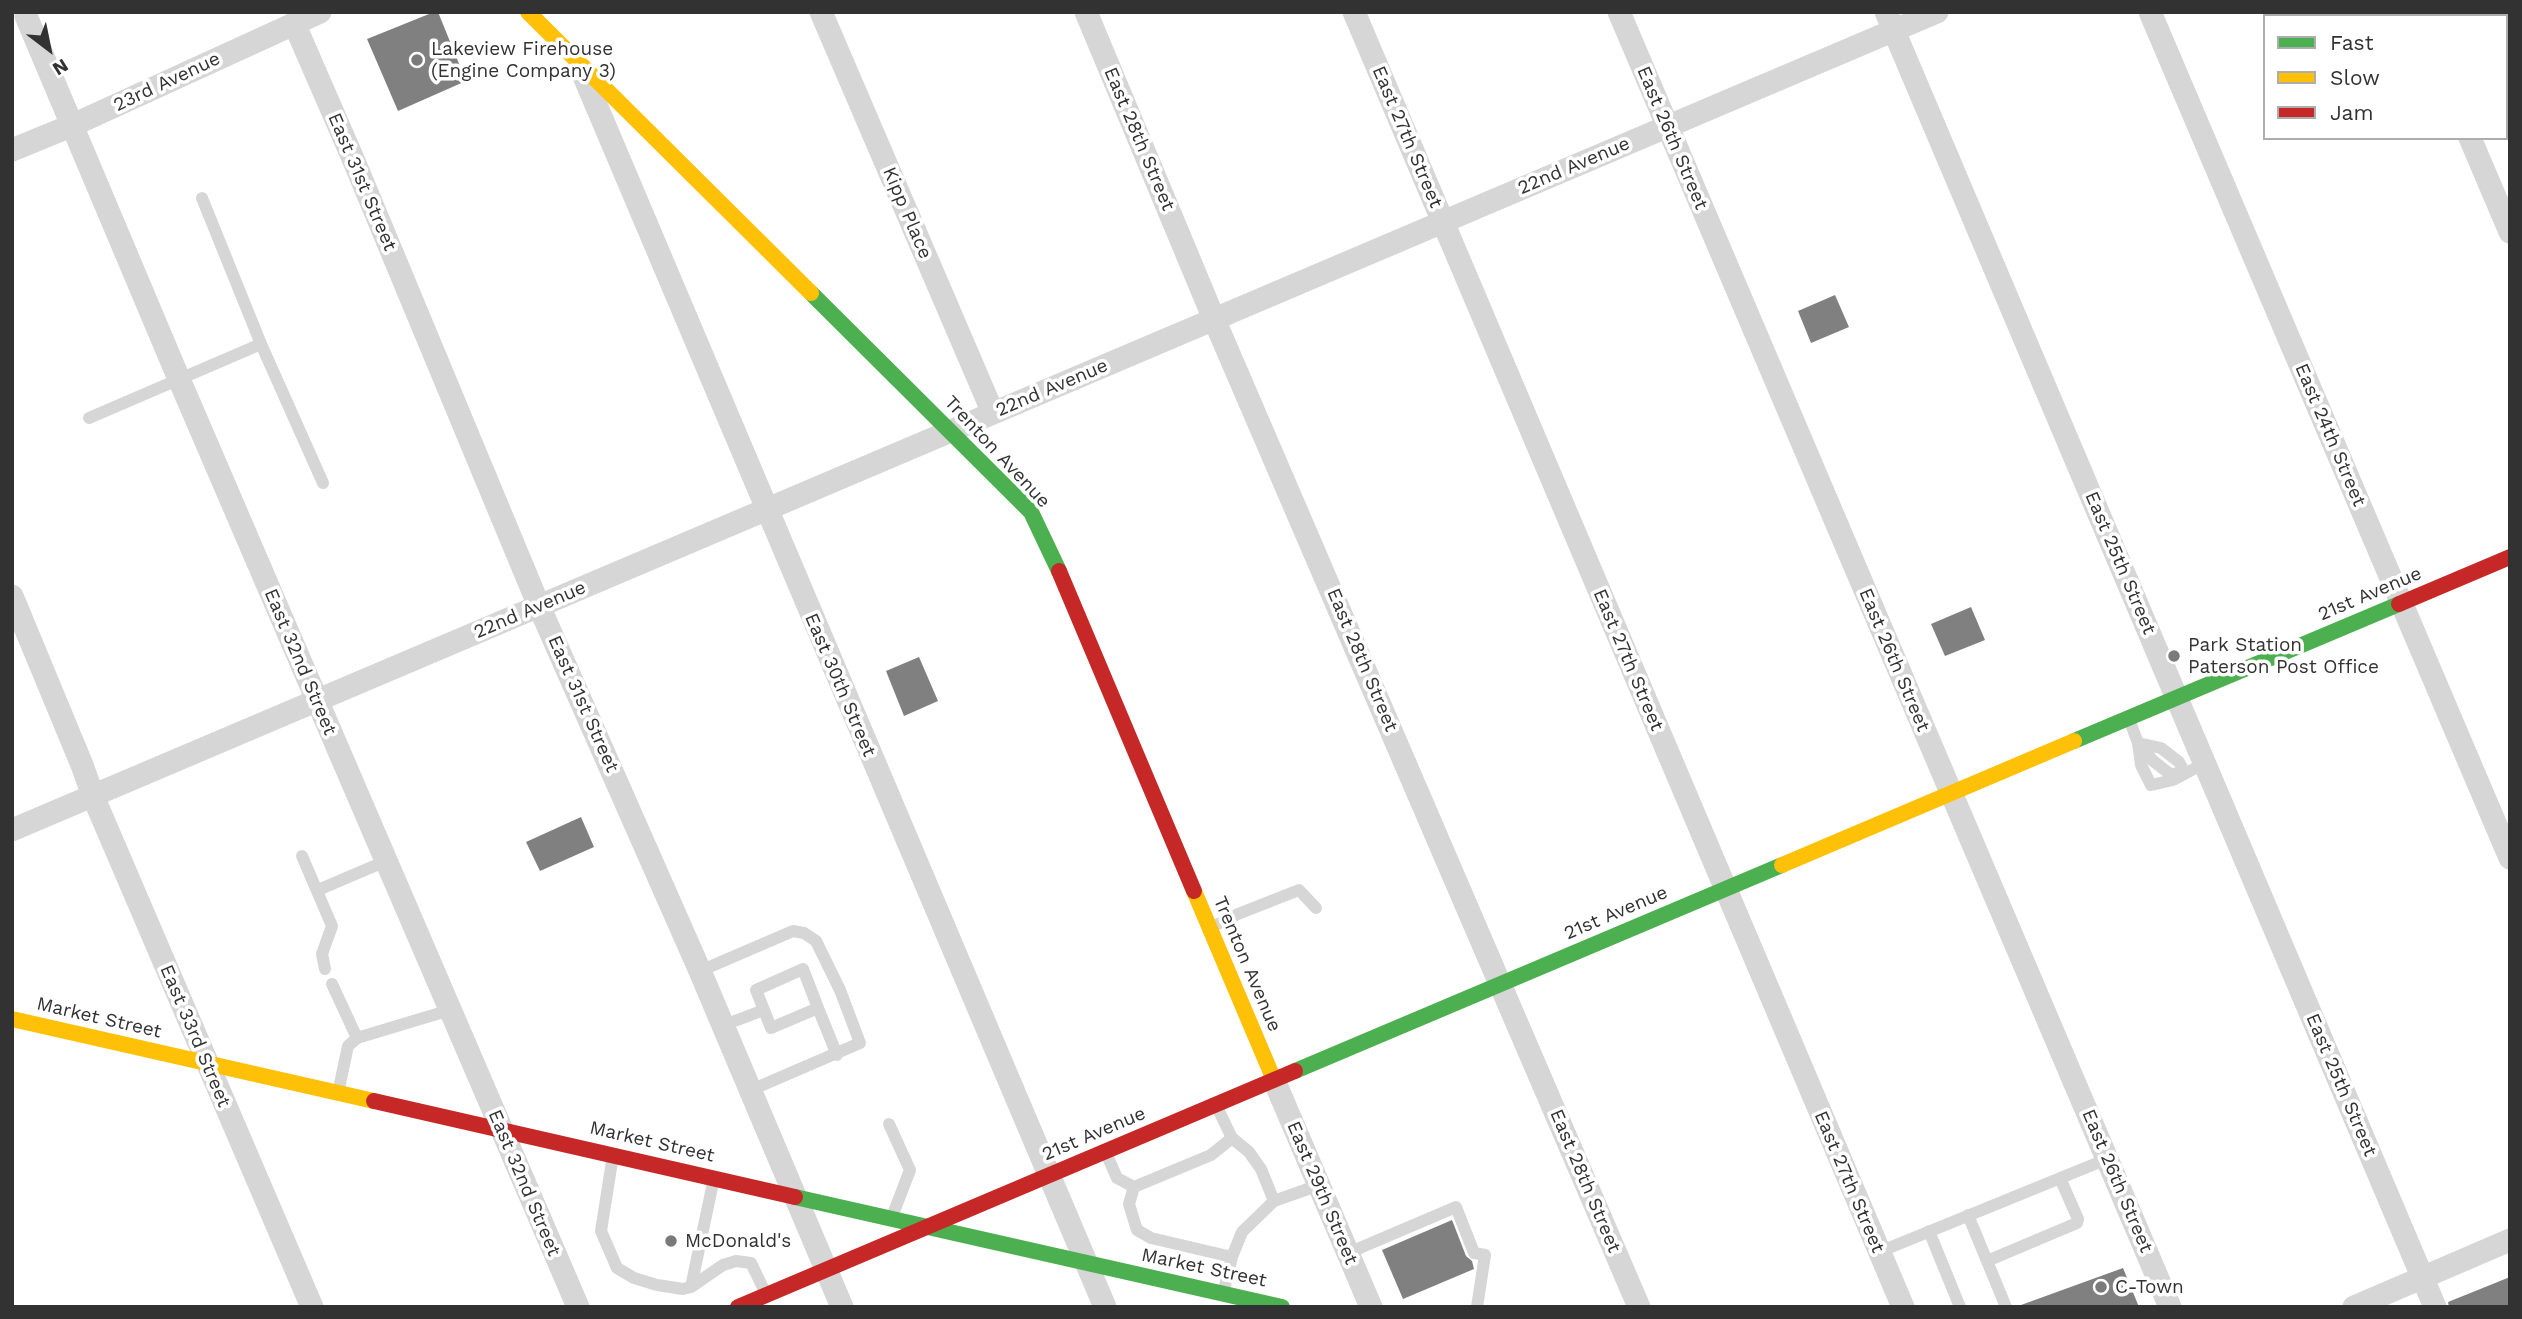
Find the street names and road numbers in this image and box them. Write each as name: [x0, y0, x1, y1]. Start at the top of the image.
street label: 23rd Avenue: [110, 47, 224, 117]
street label: East 27th Street: [1367, 63, 1447, 211]
street label: East 26th Street: [1632, 63, 1712, 213]
street label: East 28th Street: [1099, 64, 1179, 214]
street label: East 31st Street: [323, 110, 401, 254]
street label: 22nd Avenue: [1515, 132, 1633, 200]
street label: Kipp Place: [877, 164, 937, 262]
street label: 22nd Avenue: [993, 354, 1111, 422]
street label: East 24th Street: [2290, 360, 2370, 510]
street label: Trenton Avenue: [939, 391, 1055, 513]
street label: East 25th Street: [2080, 488, 2160, 638]
street label: 21st Avenue: [2315, 562, 2425, 626]
street label: 22nd Avenue: [471, 576, 589, 644]
street label: East 32nd Street: [259, 585, 341, 739]
street label: East 28th Street: [1322, 585, 1402, 735]
street label: East 26th Street: [1854, 585, 1934, 735]
street label: East 27th Street: [1588, 586, 1668, 734]
street label: East 30th Street: [799, 610, 881, 760]
street label: East 31st Street: [543, 632, 623, 776]
street label: 21st Avenue: [1561, 881, 1671, 945]
street label: Trenton Avenue: [1208, 893, 1286, 1035]
street label: East 33rd Street: [155, 961, 235, 1111]
street label: Market Street: [34, 993, 164, 1043]
street label: East 25th Street: [2301, 1010, 2381, 1160]
street label: 21st Avenue: [1039, 1102, 1149, 1166]
street label: East 32nd Street: [483, 1106, 565, 1260]
street label: East 28th Street: [1545, 1106, 1625, 1256]
street label: East 26th Street: [2077, 1106, 2157, 1256]
street label: East 27th Street: [1809, 1108, 1889, 1256]
street label: Market Street: [587, 1117, 717, 1167]
street label: East 29th Street: [1282, 1118, 1362, 1268]
street label: Market Street: [1139, 1244, 1269, 1292]

